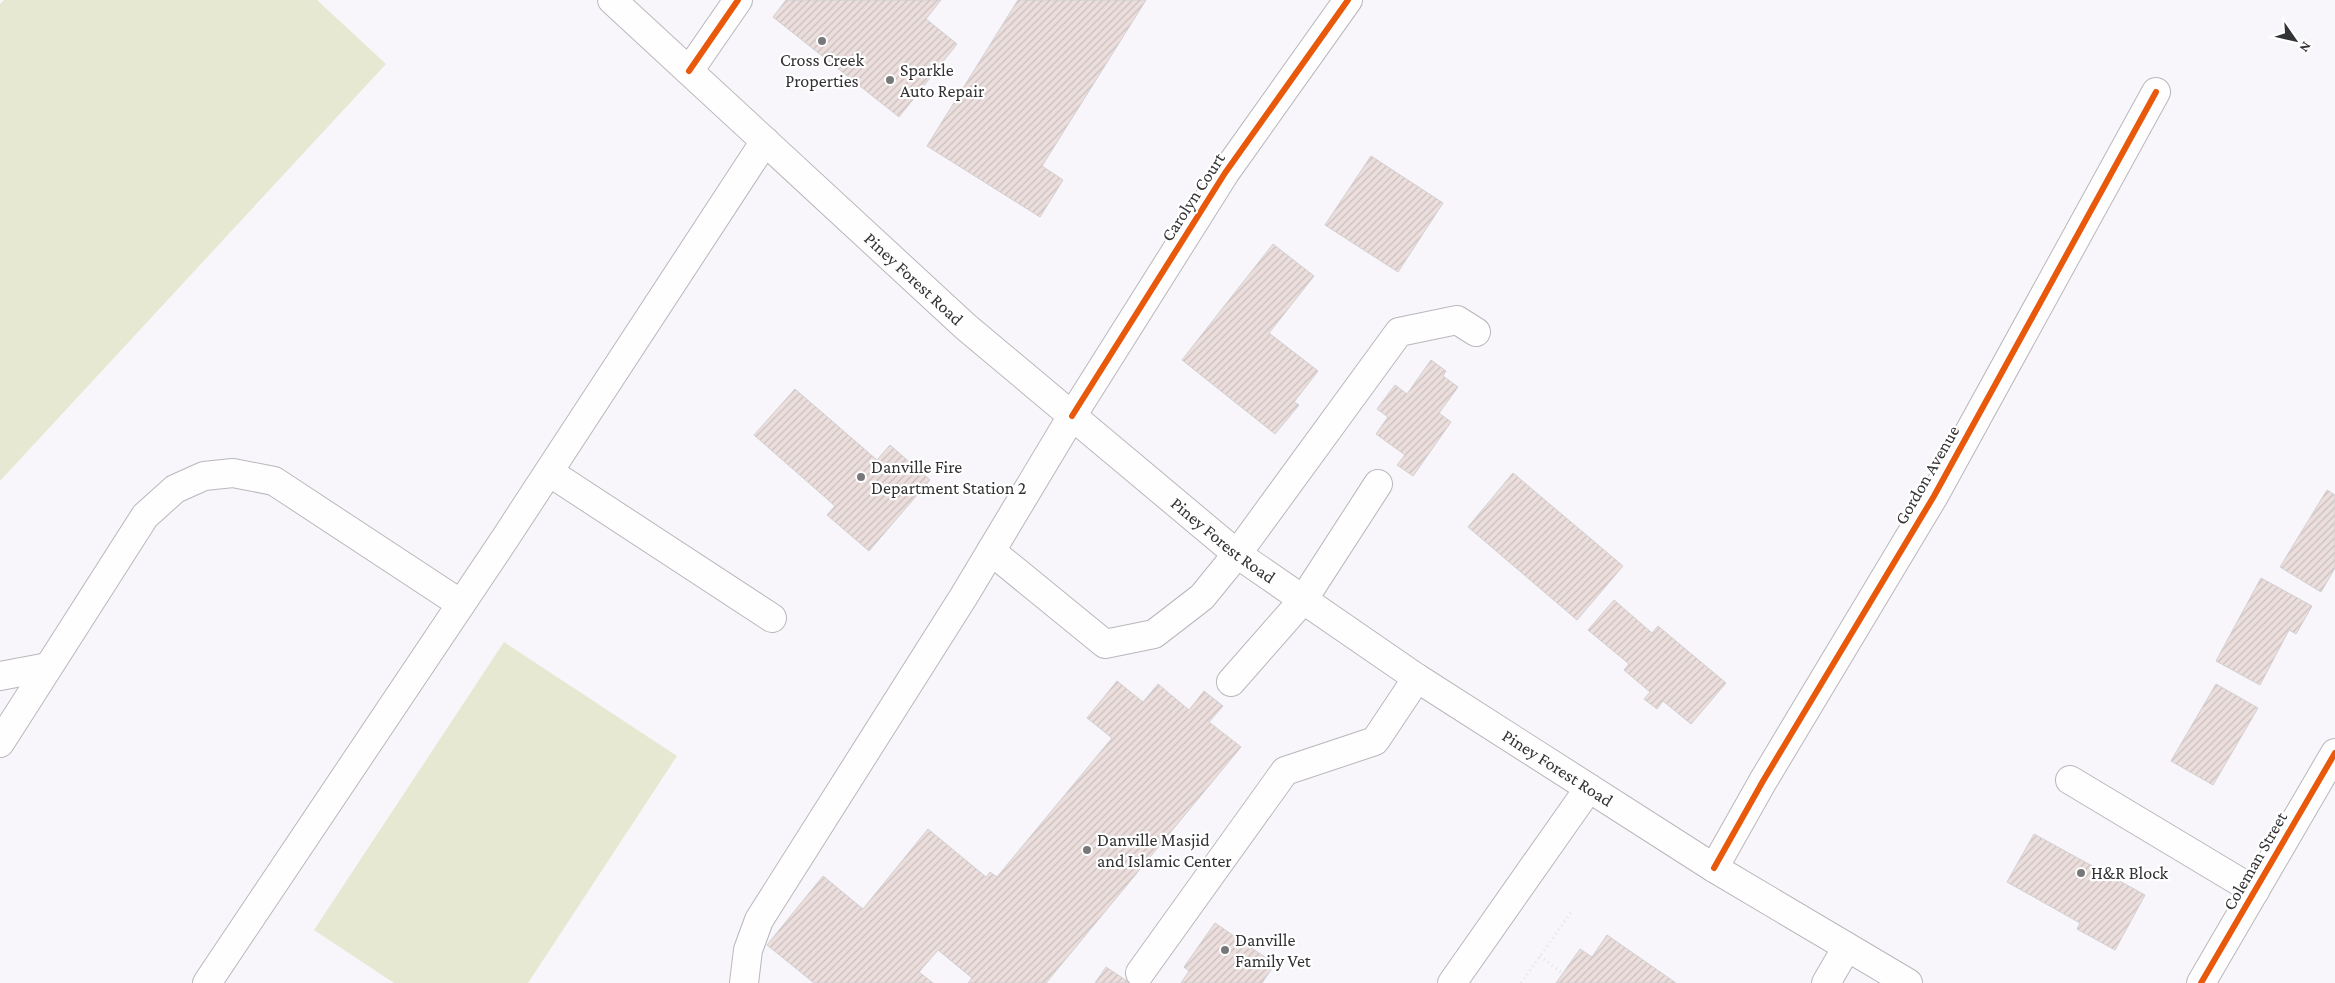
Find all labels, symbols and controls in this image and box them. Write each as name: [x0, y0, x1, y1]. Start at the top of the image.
north arrow: [2270, 15, 2320, 65]
marker: Cross Creek Properties: [816, 35, 828, 47]
text: N: [2296, 39, 2315, 56]
place label: Cross Creek Properties: [780, 50, 864, 91]
place label: Sparkle Auto Repair: [900, 60, 985, 101]
marker: Sparkle Auto Repair: [884, 74, 896, 86]
street label: Carolyn Court: [1157, 148, 1230, 245]
street label: Piney Forest Road: [860, 228, 968, 330]
street label: Gordon Avenue: [1891, 422, 1963, 528]
place label: Danville Fire Department Station 2: [871, 457, 1026, 498]
marker: Danville Fire Department Station 2: [855, 471, 867, 483]
street label: Piney Forest Road: [1167, 493, 1280, 588]
street label: Piney Forest Road: [1499, 725, 1617, 811]
street label: Coleman Street: [2219, 807, 2292, 914]
place label: Danville Masjid and Islamic Center: [1097, 830, 1232, 871]
marker: Danville Masjid and Islamic Center: [1081, 844, 1093, 856]
place label: H&R Block: [2091, 863, 2169, 883]
marker: H&R Block: [2075, 867, 2087, 879]
place label: Danville Family Vet: [1235, 930, 1312, 971]
marker: Danville Family Vet: [1219, 944, 1231, 956]

